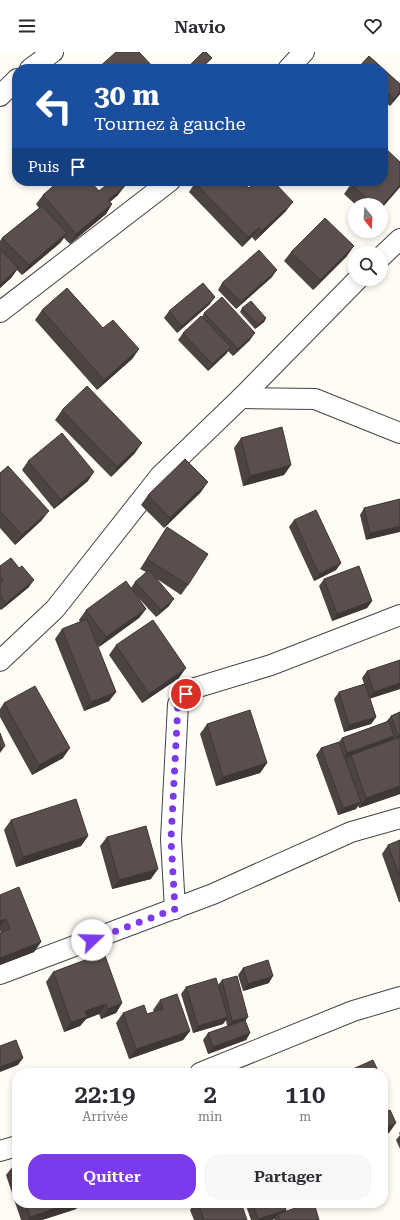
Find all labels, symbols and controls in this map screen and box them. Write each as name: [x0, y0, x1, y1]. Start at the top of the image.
icon: menu: [16, 15, 38, 37]
icon: heart: [362, 15, 384, 37]
text: Navio: [174, 16, 226, 37]
text: 30 m: [94, 79, 159, 112]
icon: left: [28, 80, 80, 132]
text: Tournez à gauche: [94, 113, 246, 134]
icon: arrive: [67, 156, 89, 178]
text: Puis: [28, 158, 59, 176]
north arrow: [348, 198, 388, 238]
map controls: [348, 198, 388, 286]
button: search: [348, 246, 388, 286]
pin: [169, 677, 203, 711]
icon: arrive: [175, 683, 197, 705]
position arrow: [71, 919, 113, 961]
text: 22:19: [75, 1081, 135, 1109]
text: 2: [204, 1081, 217, 1109]
text: 110: [285, 1081, 325, 1109]
text: Arrivée: [82, 1109, 128, 1124]
text: min: [198, 1109, 222, 1124]
text: m: [299, 1109, 311, 1124]
button: Quitter: [28, 1154, 196, 1200]
button: Partager: [204, 1154, 372, 1200]

